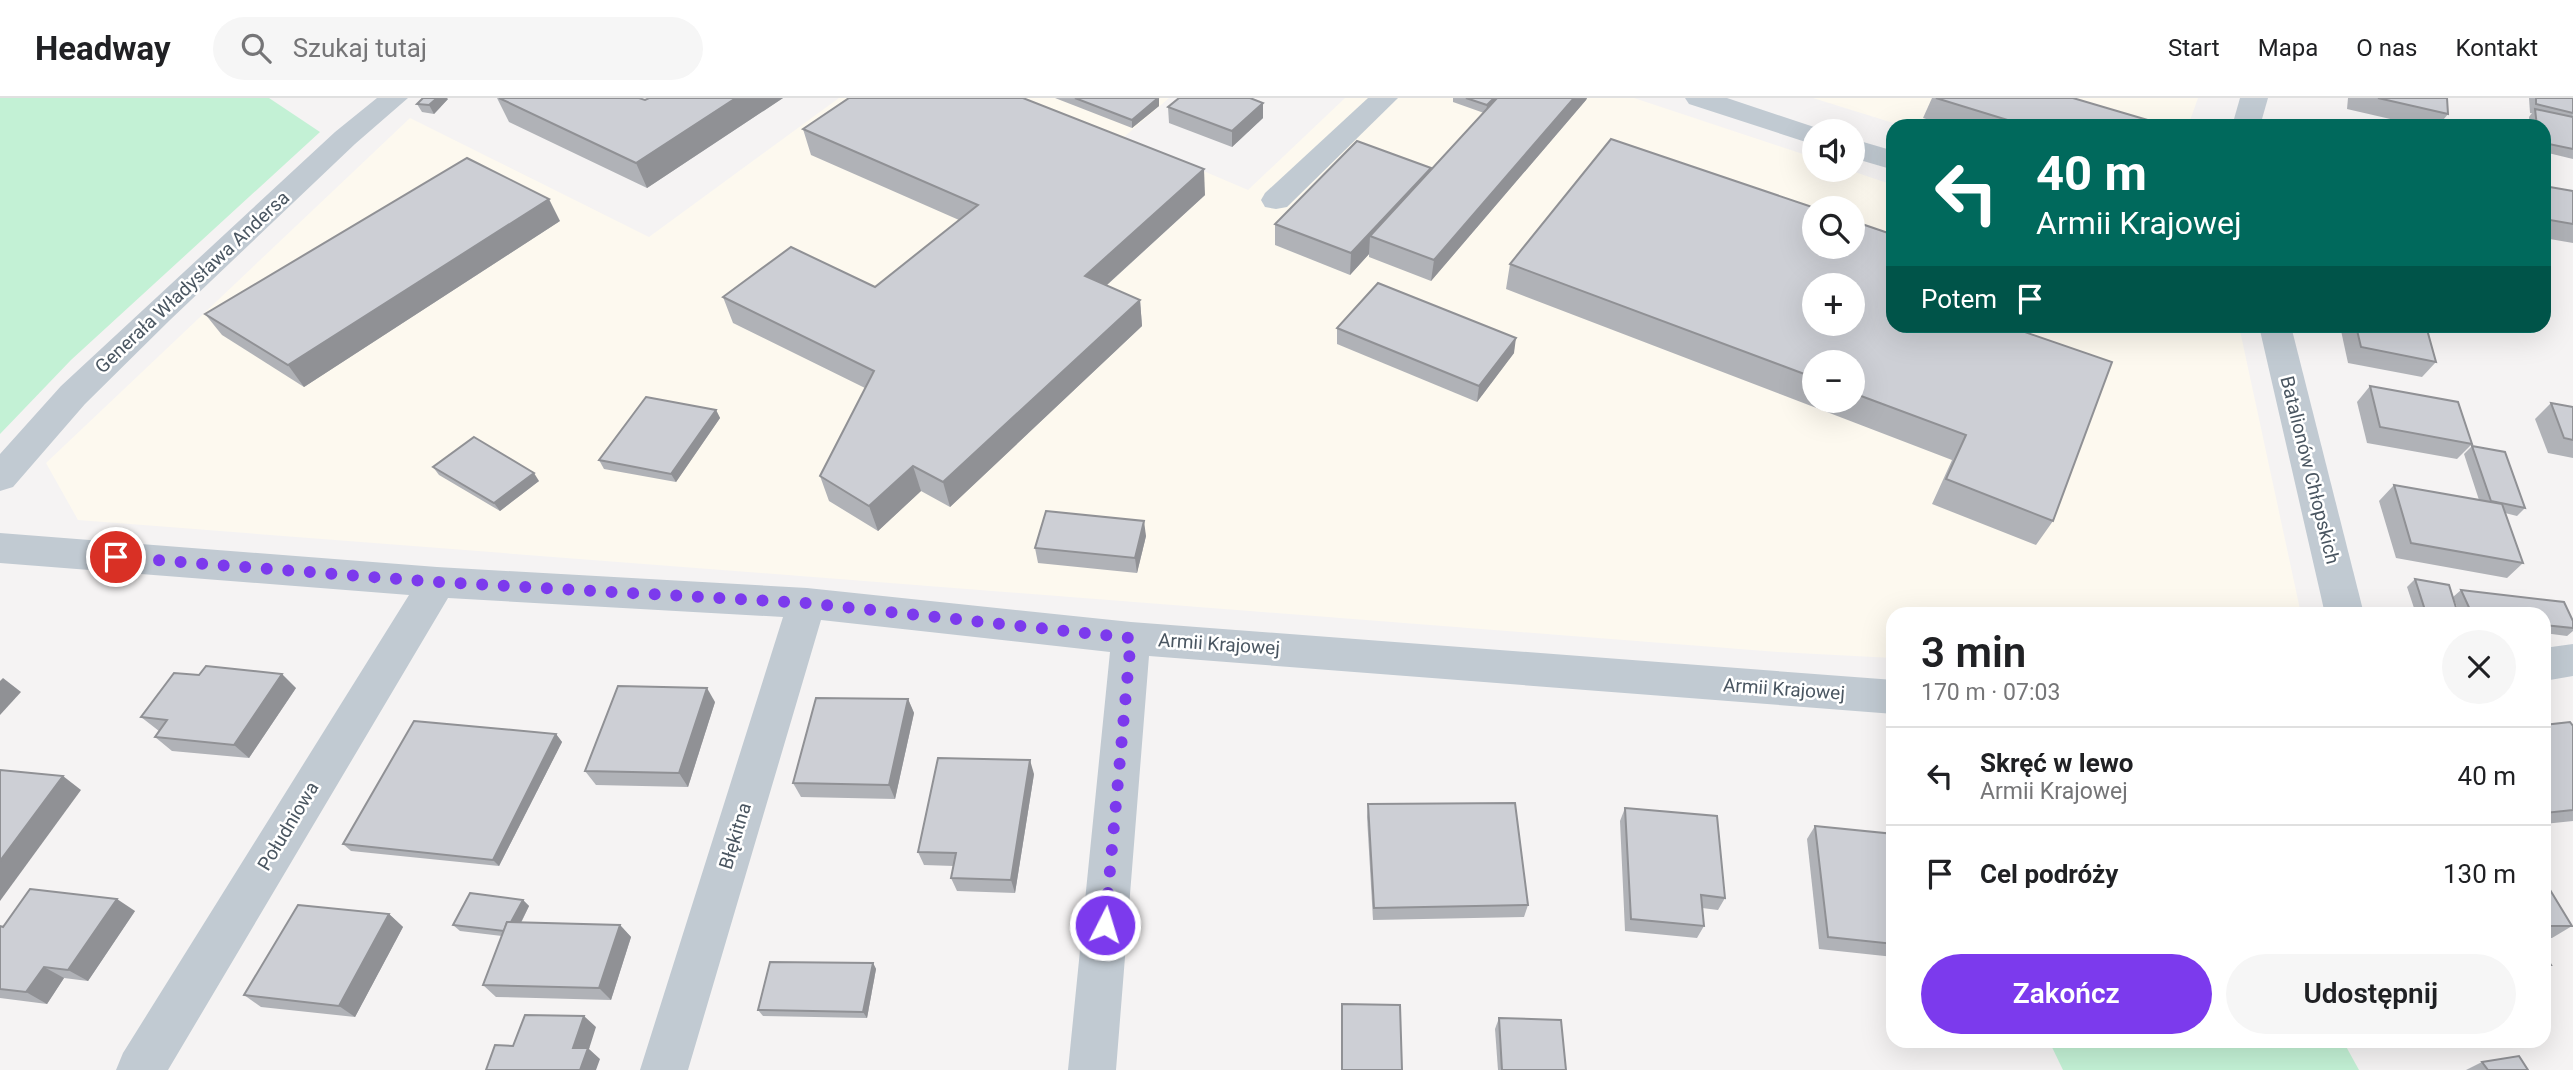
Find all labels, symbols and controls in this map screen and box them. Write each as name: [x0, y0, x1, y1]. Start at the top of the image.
search box: [213, 17, 703, 80]
text: Headway: [35, 29, 171, 68]
icon: search: [237, 29, 275, 67]
text: Szukaj tutaj: [293, 33, 427, 63]
text: Start: [2168, 34, 2220, 62]
text: Mapa: [2258, 34, 2318, 62]
text: O nas: [2356, 34, 2417, 62]
text: Kontakt: [2455, 34, 2538, 62]
map controls: [1802, 119, 1865, 413]
button: sound: [1802, 119, 1865, 182]
text: 40 m: [2036, 145, 2147, 202]
icon: left: [1921, 147, 2012, 238]
street label: Generała Władysława Andersa: [90, 186, 294, 378]
button: search: [1802, 196, 1865, 259]
text: Armii Krajowej: [2036, 204, 2242, 242]
button: +: [1802, 273, 1865, 336]
icon: arrive: [2011, 280, 2049, 318]
text: Potem: [1921, 284, 1997, 314]
button: −: [1802, 350, 1865, 413]
street label: Batalionów Chłopskich: [2275, 374, 2345, 566]
pin: [86, 527, 146, 587]
icon: arrive: [97, 538, 135, 576]
street label: Armii Krajowej: [1157, 628, 1281, 660]
text: 3 min: [1921, 628, 2026, 677]
button: close: [2442, 630, 2516, 704]
street label: Armii Krajowej: [1722, 673, 1846, 705]
text: 170 m · 07:03: [1921, 679, 2060, 706]
text: Skręć w lewo: [1980, 748, 2133, 778]
icon: left: [1921, 757, 1959, 795]
text: 40 m: [2458, 761, 2516, 791]
street label: Południowa: [252, 777, 324, 875]
text: Armii Krajowej: [1980, 778, 2128, 805]
street label: Błękitna: [714, 800, 756, 872]
icon: arrive: [1921, 855, 1959, 893]
text: Cel podróży: [1980, 859, 2118, 889]
text: 130 m: [2443, 859, 2516, 889]
position arrow: [1068, 888, 1142, 962]
button: Zakończ: [1921, 954, 2212, 1034]
button: Udostępnij: [2226, 954, 2516, 1034]

